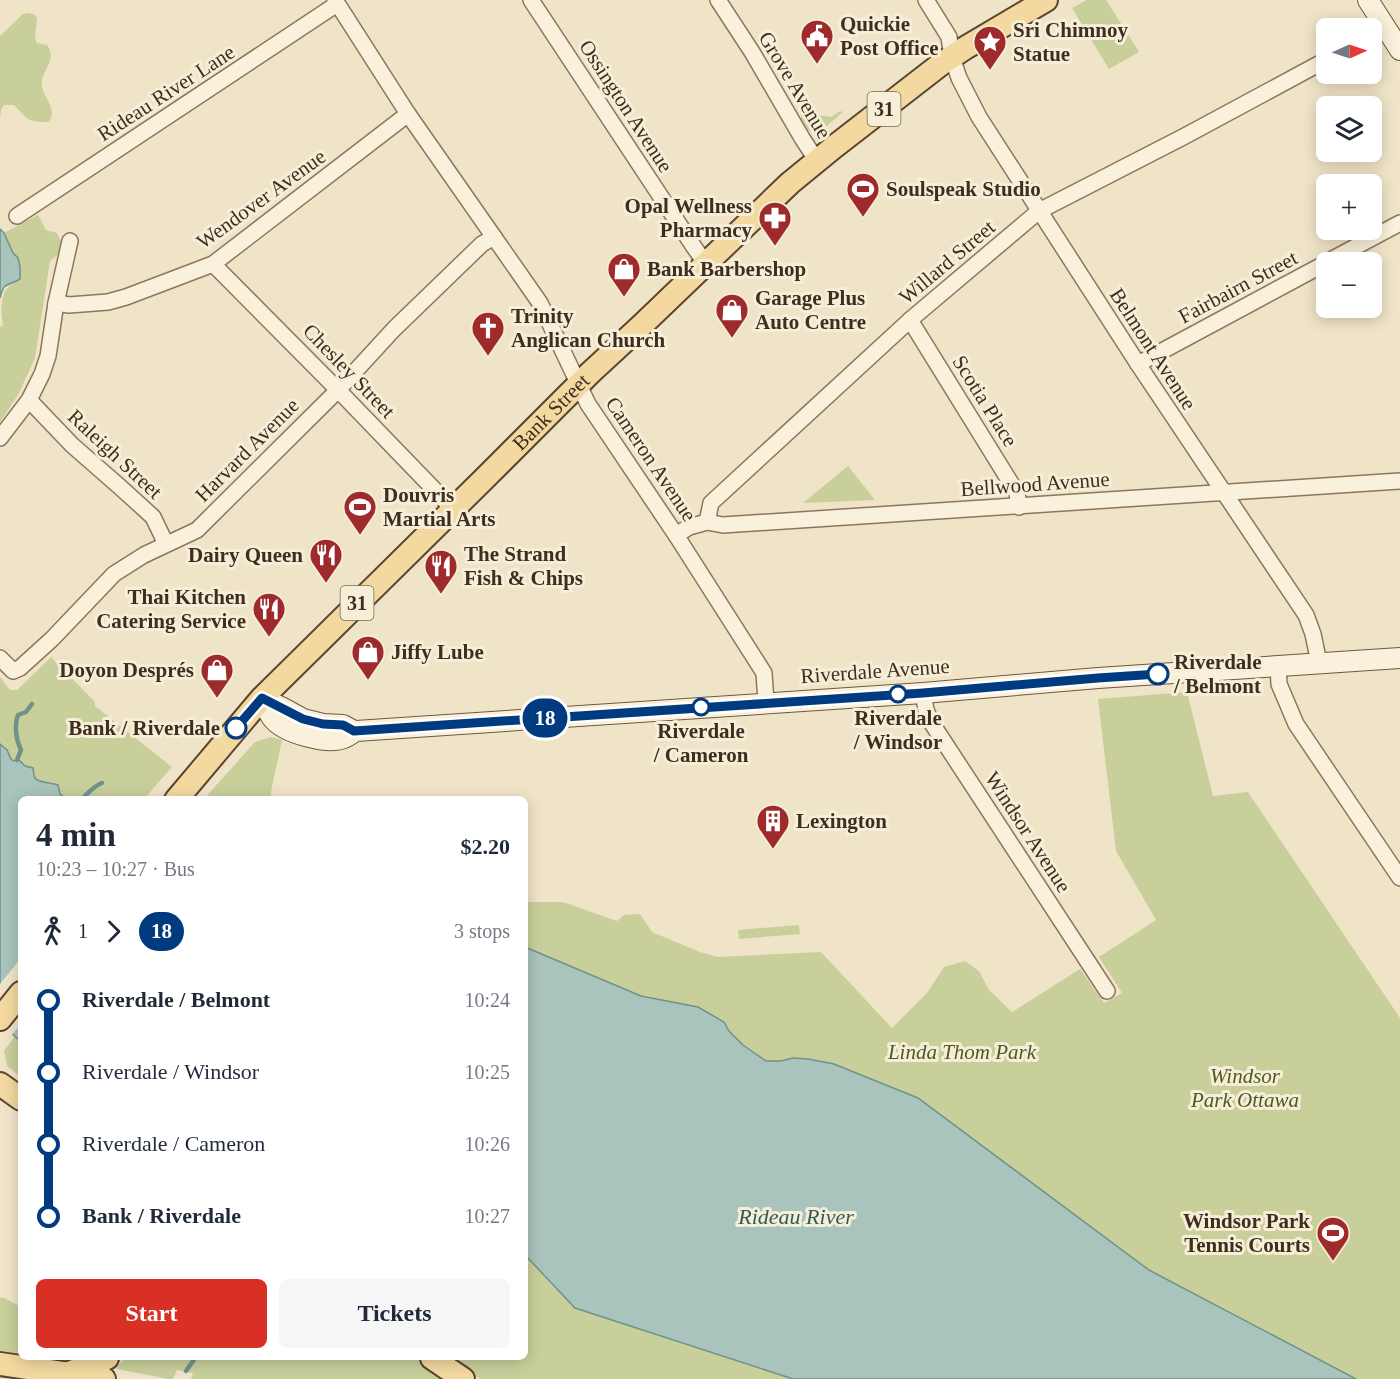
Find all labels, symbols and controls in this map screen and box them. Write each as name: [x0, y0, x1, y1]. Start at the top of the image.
place label: Quickie Post Office: [840, 12, 939, 60]
public building icon: Quickie Post Office: [799, 18, 835, 65]
place label: Sri Chimnoy Statue: [1013, 18, 1128, 66]
north arrow: [1316, 18, 1382, 84]
map controls: [1316, 18, 1382, 318]
place icon: Sri Chimnoy Statue: [972, 24, 1008, 71]
street label: Grove Avenue: [754, 27, 836, 143]
street label: Ossington Avenue: [574, 35, 678, 177]
street label: Rideau River Lane: [93, 40, 239, 146]
road number: 31: [868, 92, 900, 126]
button: layers: [1316, 96, 1382, 162]
street label: Wendover Avenue: [192, 144, 330, 254]
sports icon: Soulspeak Studio: [845, 171, 881, 218]
button: +: [1316, 174, 1382, 240]
place label: Soulspeak Studio: [886, 177, 1041, 201]
place label: Opal Wellness Pharmacy: [625, 194, 752, 242]
pharmacy icon: Opal Wellness Pharmacy: [757, 200, 793, 247]
street label: Willard Street: [894, 215, 1000, 309]
street label: Fairbairn Street: [1174, 246, 1302, 328]
shop icon: Bank Barbershop: [606, 251, 642, 298]
button: −: [1316, 252, 1382, 318]
place label: Bank Barbershop: [647, 257, 806, 281]
street label: Belmont Avenue: [1105, 284, 1201, 414]
place label: Garage Plus Auto Centre: [755, 286, 866, 334]
shop icon: Garage Plus Auto Centre: [714, 292, 750, 339]
place label: Trinity Anglican Church: [511, 304, 666, 352]
church icon: Trinity Anglican Church: [470, 310, 506, 357]
street label: Chesley Street: [298, 319, 400, 423]
street label: Scotia Place: [947, 351, 1023, 451]
street label: Bank Street: [508, 369, 594, 455]
street label: Cameron Avenue: [601, 392, 701, 526]
street label: Harvard Avenue: [190, 393, 304, 507]
street label: Raleigh Street: [63, 404, 167, 504]
street label: Bellwood Avenue: [960, 467, 1110, 501]
place label: Douvris Martial Arts: [383, 483, 496, 531]
sports icon: Douvris Martial Arts: [342, 489, 378, 536]
restaurant icon: Dairy Queen: [308, 537, 344, 584]
place label: The Strand Fish & Chips: [464, 542, 583, 590]
place label: Dairy Queen: [188, 543, 303, 567]
restaurant icon: The Strand Fish & Chips: [423, 548, 459, 595]
place label: Thai Kitchen Catering Service: [96, 585, 246, 633]
road number: 31: [340, 586, 374, 620]
restaurant icon: Thai Kitchen Catering Service: [251, 591, 287, 638]
shop icon: Jiffy Lube: [350, 634, 386, 681]
place label: Jiffy Lube: [391, 640, 484, 664]
place label: Riverdale / Belmont: [1173, 650, 1261, 698]
shop icon: Doyon Després: [199, 652, 235, 699]
street label: Riverdale Avenue: [800, 654, 950, 688]
place label: Doyon Després: [59, 658, 194, 682]
marker: Riverdale / Belmont: [1147, 663, 1169, 685]
marker: Riverdale / Windsor: [889, 685, 907, 703]
line badge: 18: [518, 698, 572, 738]
marker: Riverdale / Cameron: [692, 698, 710, 716]
text: 18: [535, 706, 556, 730]
place label: Riverdale / Windsor: [853, 706, 942, 754]
place label: Bank / Riverdale: [68, 716, 220, 740]
marker: Bank / Riverdale: [225, 717, 247, 739]
place label: Riverdale / Cameron: [653, 719, 749, 767]
street label: Windsor Avenue: [980, 767, 1076, 897]
building icon: Lexington: [755, 803, 791, 850]
place label: Lexington: [796, 809, 887, 833]
text: 4 min: [36, 817, 116, 853]
text: $2.20: [461, 834, 510, 859]
text: 10:23 – 10:27 · Bus: [36, 858, 195, 880]
icon: walk: [36, 915, 69, 948]
icon: forward: [97, 915, 130, 948]
text: 18: [151, 919, 172, 943]
text: 1: [78, 920, 88, 942]
text: 3 stops: [454, 920, 510, 942]
text: Riverdale / Belmont: [82, 987, 270, 1012]
text: 10:24: [464, 989, 510, 1011]
park label: Linda Thom Park: [887, 1040, 1037, 1064]
text: Riverdale / Windsor: [82, 1059, 259, 1084]
text: 10:25: [464, 1061, 510, 1083]
park label: Windsor Park Ottawa: [1190, 1064, 1299, 1112]
text: Riverdale / Cameron: [82, 1131, 265, 1156]
text: 10:26: [464, 1133, 510, 1155]
text: Bank / Riverdale: [82, 1203, 241, 1228]
water label: Rideau River: [737, 1204, 854, 1229]
text: 10:27: [464, 1205, 510, 1227]
place label: Windsor Park Tennis Courts: [1183, 1209, 1310, 1257]
sports icon: Windsor Park Tennis Courts: [1315, 1215, 1351, 1262]
button: Start: [36, 1279, 267, 1348]
button: Tickets: [279, 1279, 510, 1348]

